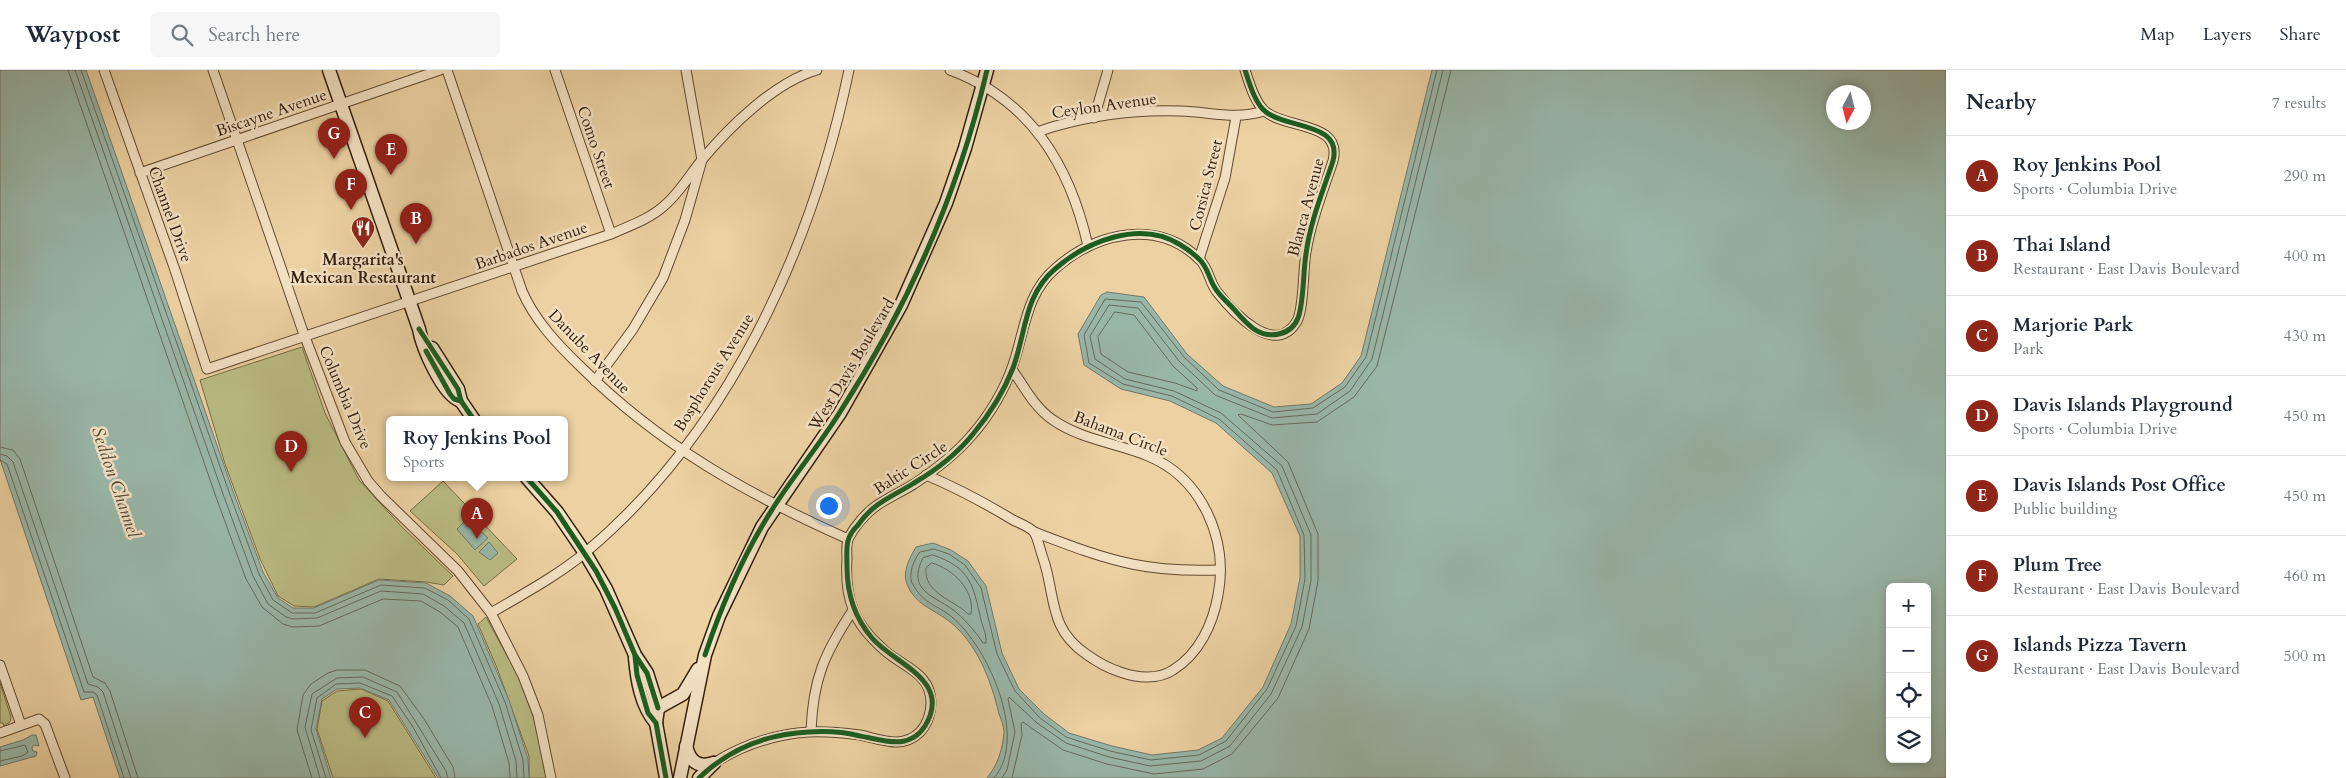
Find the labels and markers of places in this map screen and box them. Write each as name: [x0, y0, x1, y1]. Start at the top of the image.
pin: G: [318, 118, 350, 159]
pin: E: [375, 134, 407, 175]
pin: F: [335, 169, 367, 210]
pin: B: [400, 203, 432, 244]
restaurant icon: Margarita's Mexican Restaurant: [350, 215, 376, 249]
place label: Margarita's Mexican Restaurant: [290, 249, 436, 289]
pin: D: [275, 431, 307, 472]
pin: A: [461, 498, 493, 539]
pin: C: [349, 697, 381, 738]

